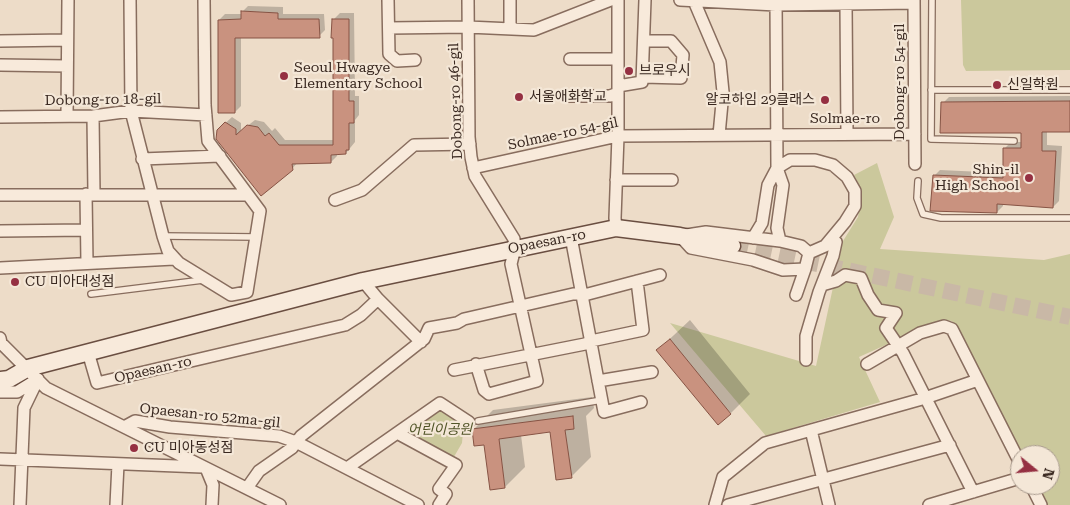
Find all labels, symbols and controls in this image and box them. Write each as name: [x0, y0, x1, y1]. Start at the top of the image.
street label: Dobong-ro 54-gil: [892, 24, 908, 140]
street label: Dobong-ro 46-gil: [446, 42, 466, 160]
place label: Seoul Hwagye Elementary School: [294, 60, 422, 92]
place label: 브로우시: [639, 63, 691, 79]
marker: 브로우시: [623, 65, 635, 77]
marker: Seoul Hwagye Elementary School: [278, 70, 290, 82]
place label: 신일학원: [1007, 77, 1059, 93]
marker: 신일학원: [991, 79, 1003, 91]
place label: 서울애화학교: [529, 89, 606, 105]
street label: Dobong-ro 18-gil: [45, 91, 161, 109]
marker: 서울애화학교: [513, 91, 525, 103]
place label: 알코하임 29클래스: [706, 92, 815, 108]
marker: 알코하임 29클래스: [819, 94, 831, 106]
street label: Solmae-ro: [810, 111, 880, 127]
street label: Solmae-ro 54-gil: [506, 114, 620, 154]
place label: Shin-il High School: [935, 162, 1019, 194]
marker: Shin-il High School: [1023, 172, 1035, 184]
street label: Opaesan-ro: [507, 226, 587, 258]
place label: CU 미아대성점: [25, 274, 114, 290]
marker: CU 미아대성점: [9, 276, 21, 288]
street label: Opaesan-ro: [113, 353, 193, 387]
street label: Opaesan-ro 52ma-gil: [139, 400, 281, 432]
park label: 어린이공원: [408, 422, 472, 438]
place label: CU 미아동성점: [144, 440, 233, 456]
marker: CU 미아동성점: [128, 442, 140, 454]
north arrow: [1010, 445, 1060, 495]
text: N: [1039, 467, 1058, 482]

